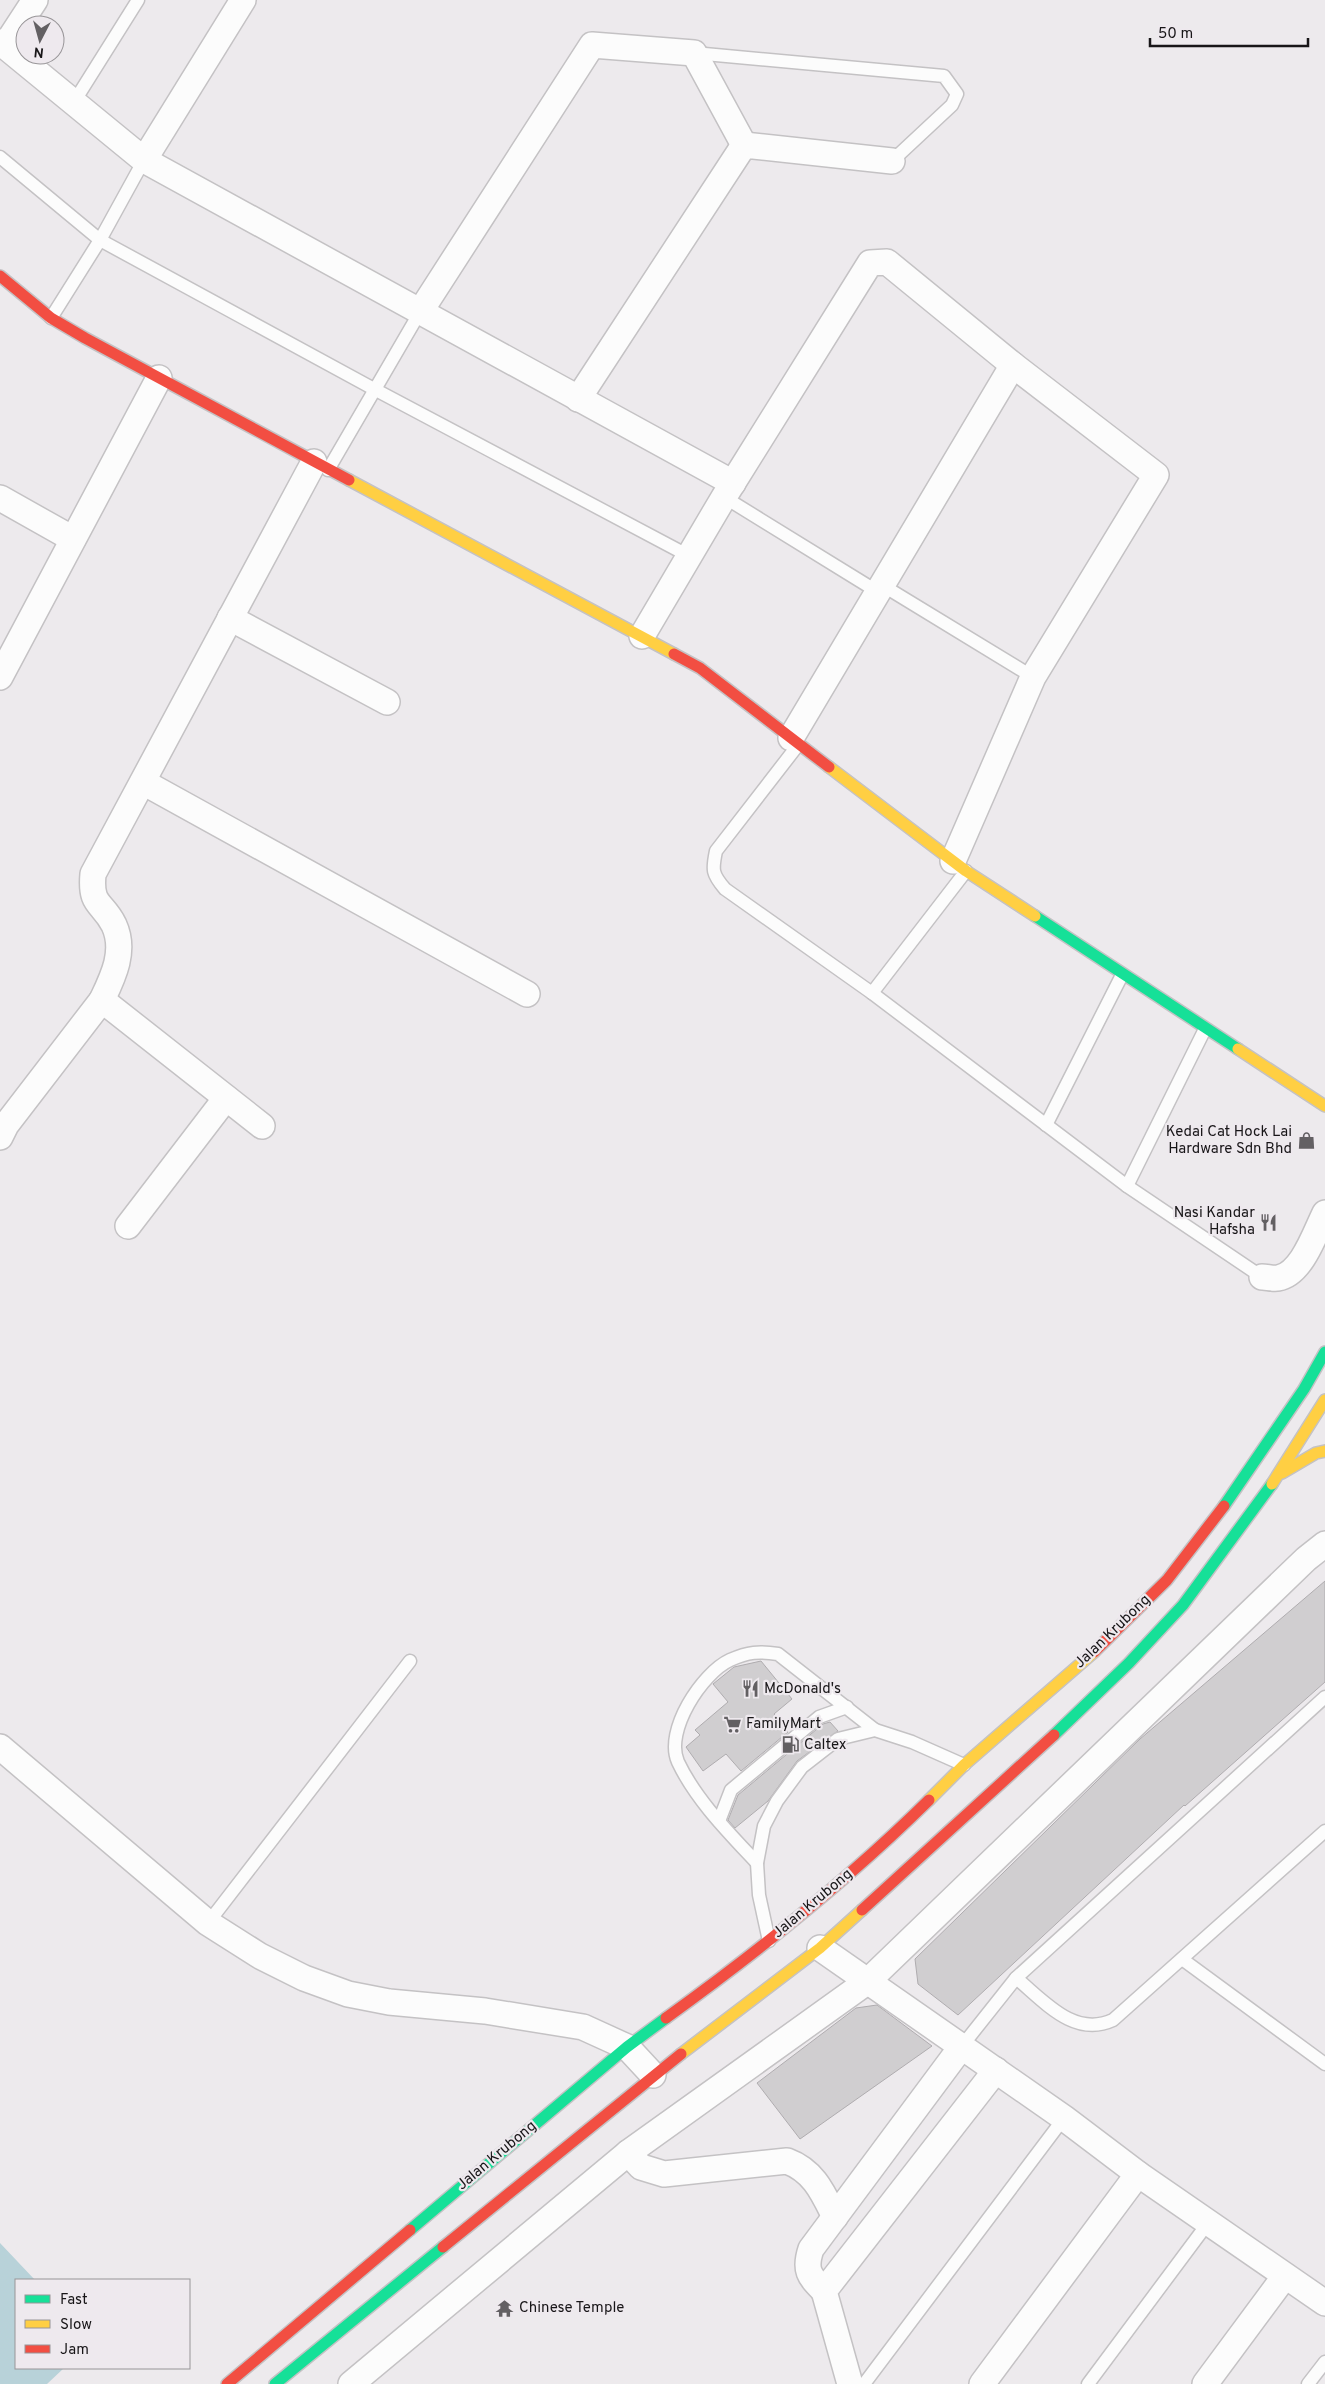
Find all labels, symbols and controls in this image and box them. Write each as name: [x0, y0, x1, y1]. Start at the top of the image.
north arrow: [15, 15, 65, 65]
scale bar: [1150, 15, 1308, 47]
text: 50 m: [1158, 25, 1193, 44]
text: N: [33, 42, 45, 60]
place label: Kedai Cat Hock Lai Hardware Sdn Bhd: [1166, 1123, 1292, 1159]
shop icon: Kedai Cat Hock Lai Hardware Sdn Bhd: [1296, 1131, 1316, 1151]
place label: Nasi Kandar Hafsha: [1174, 1204, 1255, 1240]
restaurant icon: Nasi Kandar Hafsha: [1259, 1212, 1279, 1232]
street label: Jalan Krubong: [1071, 1591, 1155, 1673]
restaurant icon: McDonald's: [740, 1679, 760, 1699]
place label: McDonald's: [764, 1680, 841, 1699]
supermarket icon: FamilyMart: [722, 1714, 742, 1734]
place label: FamilyMart: [746, 1715, 821, 1734]
fuel station icon: Caltex: [780, 1735, 800, 1755]
place label: Caltex: [804, 1736, 847, 1755]
street label: Jalan Krubong: [769, 1865, 857, 1943]
street label: Jalan Krubong: [453, 2117, 541, 2195]
legend: [15, 2279, 190, 2369]
text: Fast: [60, 2291, 88, 2310]
temple icon: Chinese Temple: [495, 2298, 515, 2318]
place label: Chinese Temple: [519, 2299, 624, 2318]
text: Slow: [60, 2316, 92, 2335]
text: Jam: [60, 2341, 89, 2360]

